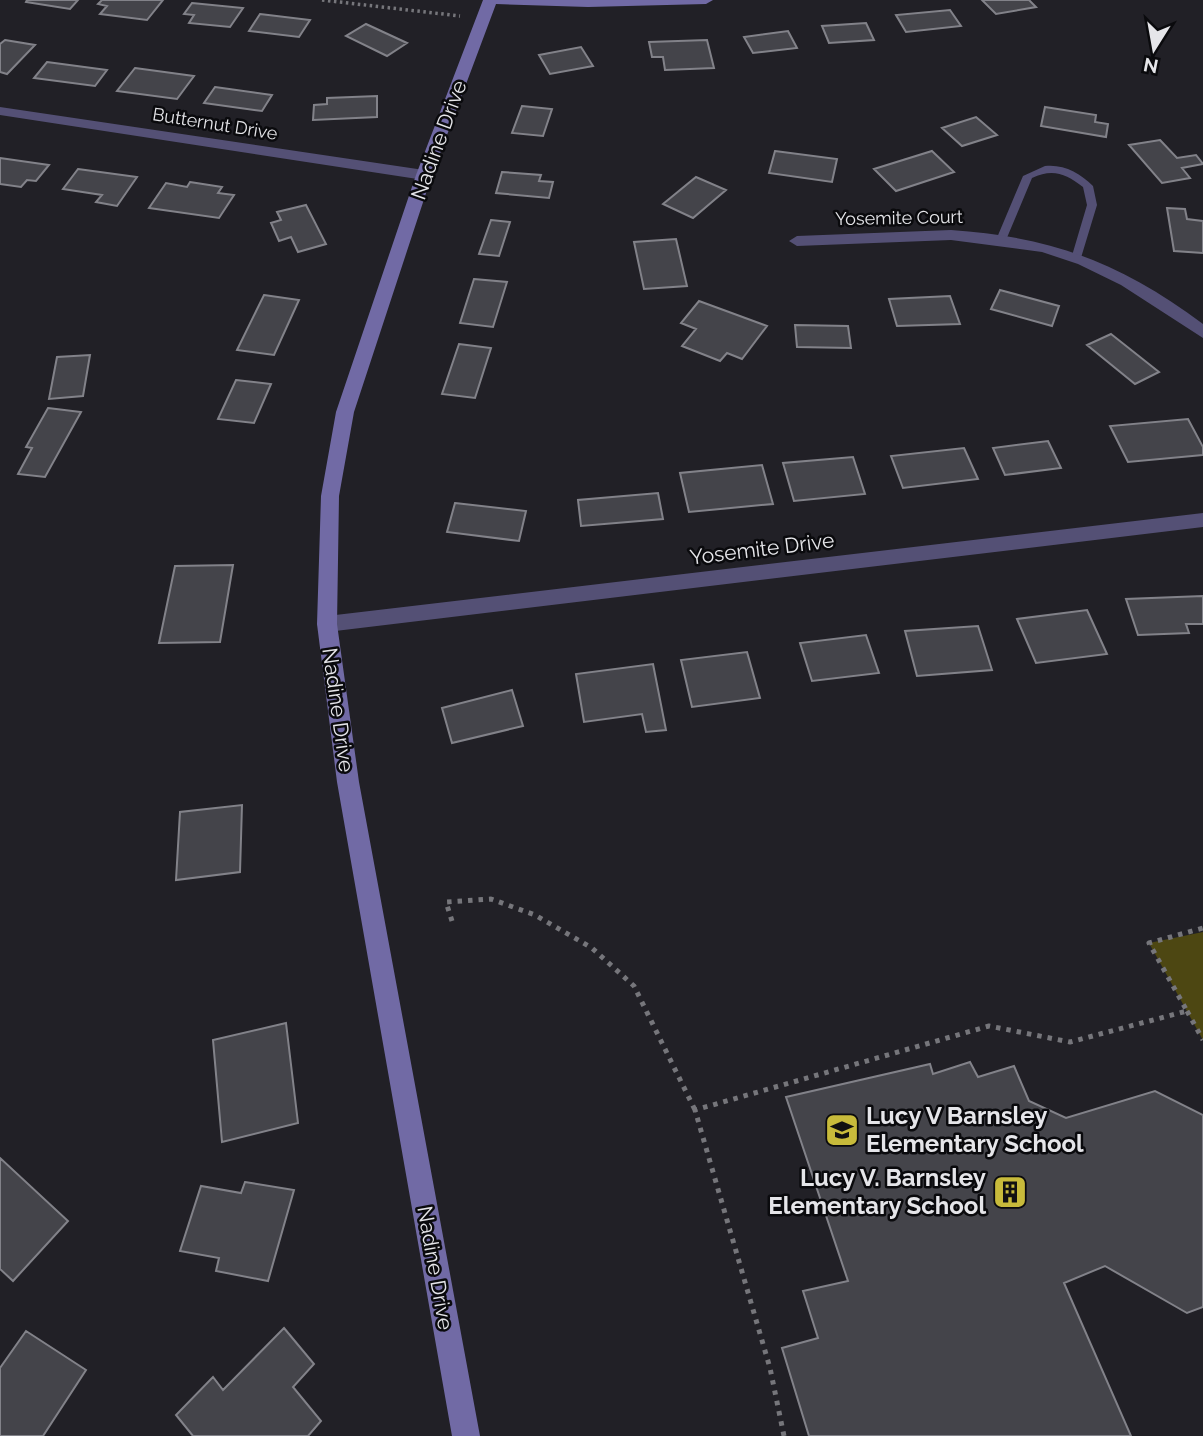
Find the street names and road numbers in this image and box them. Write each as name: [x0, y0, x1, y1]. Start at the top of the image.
street label: Nadine Drive: [405, 77, 472, 203]
street label: Butternut Drive: [151, 103, 279, 144]
street label: Yosemite Court: [835, 206, 963, 229]
street label: Yosemite Drive: [688, 527, 836, 570]
street label: Nadine Drive: [317, 646, 360, 774]
street label: Nadine Drive: [412, 1204, 459, 1332]

